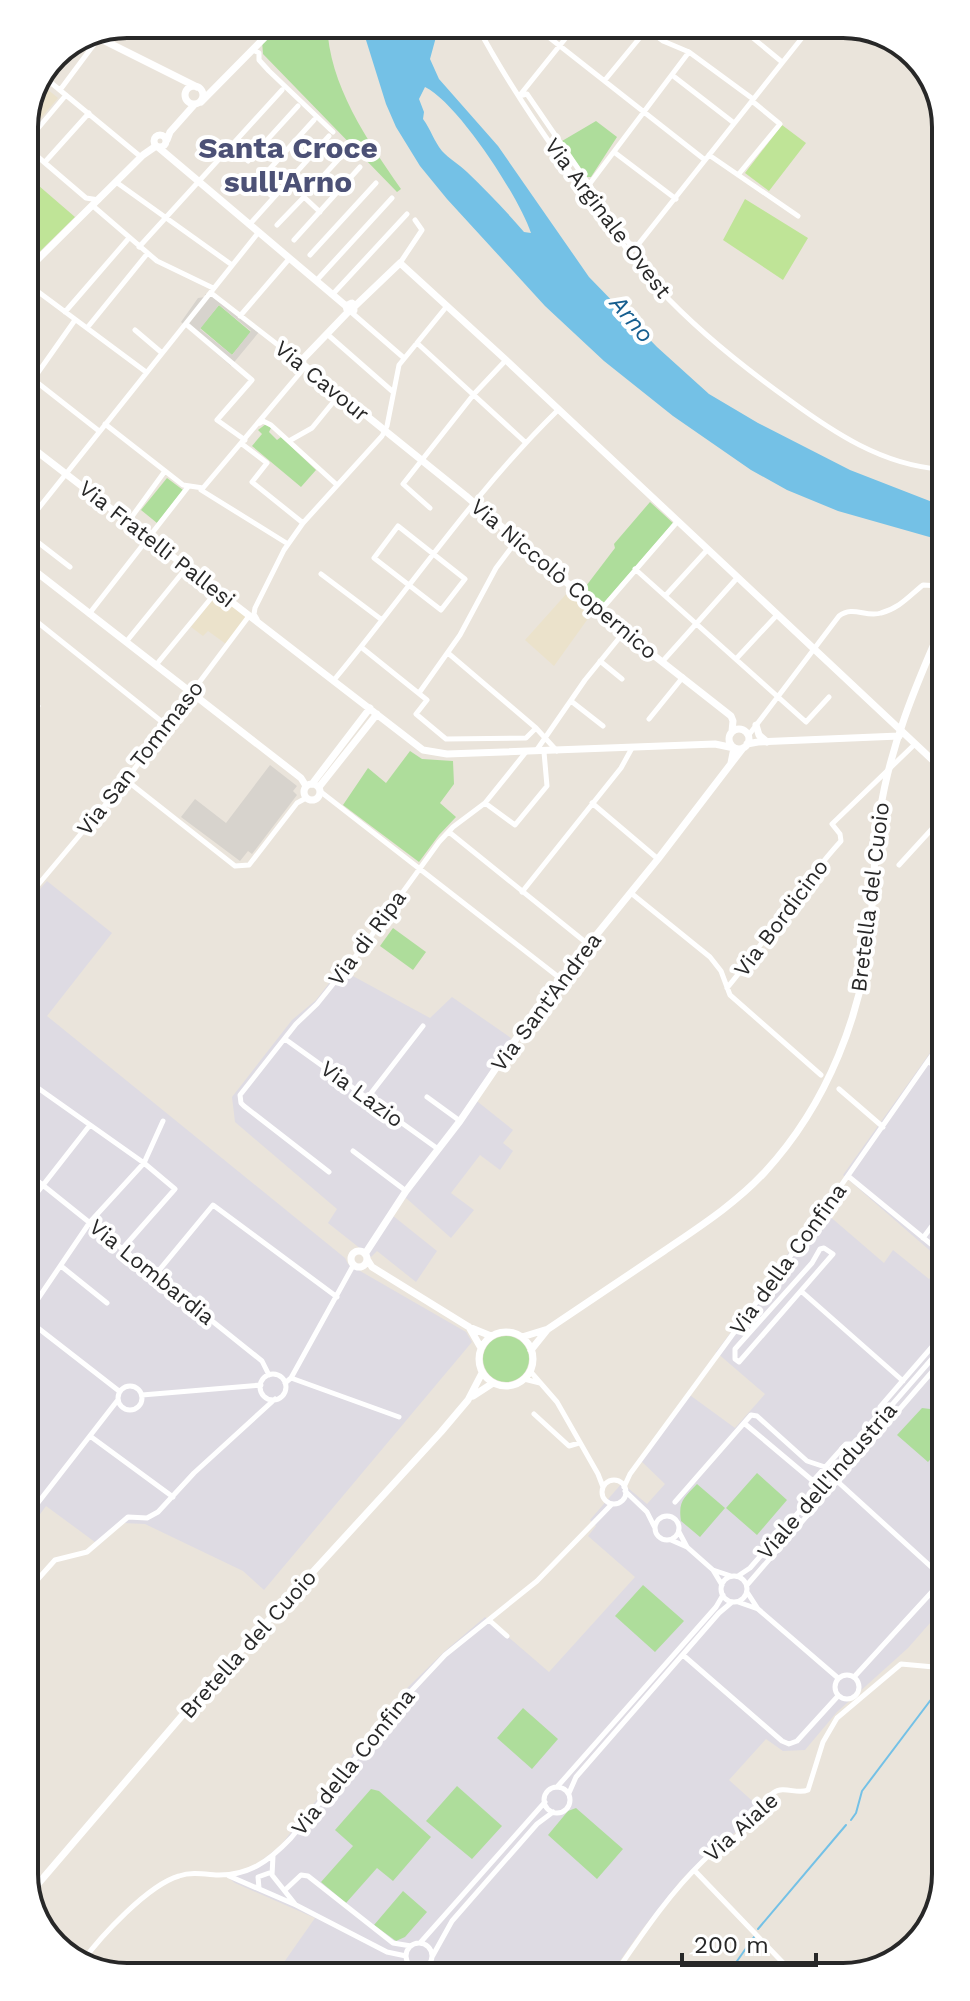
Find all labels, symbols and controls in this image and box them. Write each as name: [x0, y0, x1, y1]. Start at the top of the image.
district label: Santa Croce sull'Arno: [198, 130, 378, 199]
street label: Via Arginale Ovest: [540, 133, 676, 303]
water label: Arno: [603, 289, 660, 348]
street label: Via Cavour: [270, 335, 374, 427]
street label: Via Fratelli Pallesi: [74, 475, 240, 613]
street label: Via Niccolò Copernico: [466, 494, 662, 664]
street label: Via San Tommaso: [72, 676, 208, 840]
street label: Bretella del Cuoio: [846, 801, 894, 993]
street label: Via Bordicino: [729, 854, 833, 982]
street label: Via di Ripa: [323, 885, 411, 991]
street label: Via Sant'Andrea: [486, 928, 606, 1076]
street label: Via Lazio: [316, 1056, 408, 1132]
street label: Via della Confina: [725, 1178, 851, 1340]
street label: Via Lombardia: [84, 1214, 220, 1330]
street label: Viale dell'Industria: [752, 1397, 902, 1565]
street label: Bretella del Cuoio: [175, 1565, 321, 1723]
street label: Via della Confina: [286, 1684, 420, 1840]
street label: Via Aiale: [699, 1787, 783, 1867]
scale bar: [682, 1917, 816, 1967]
text: 200 m: [694, 1931, 769, 1959]

